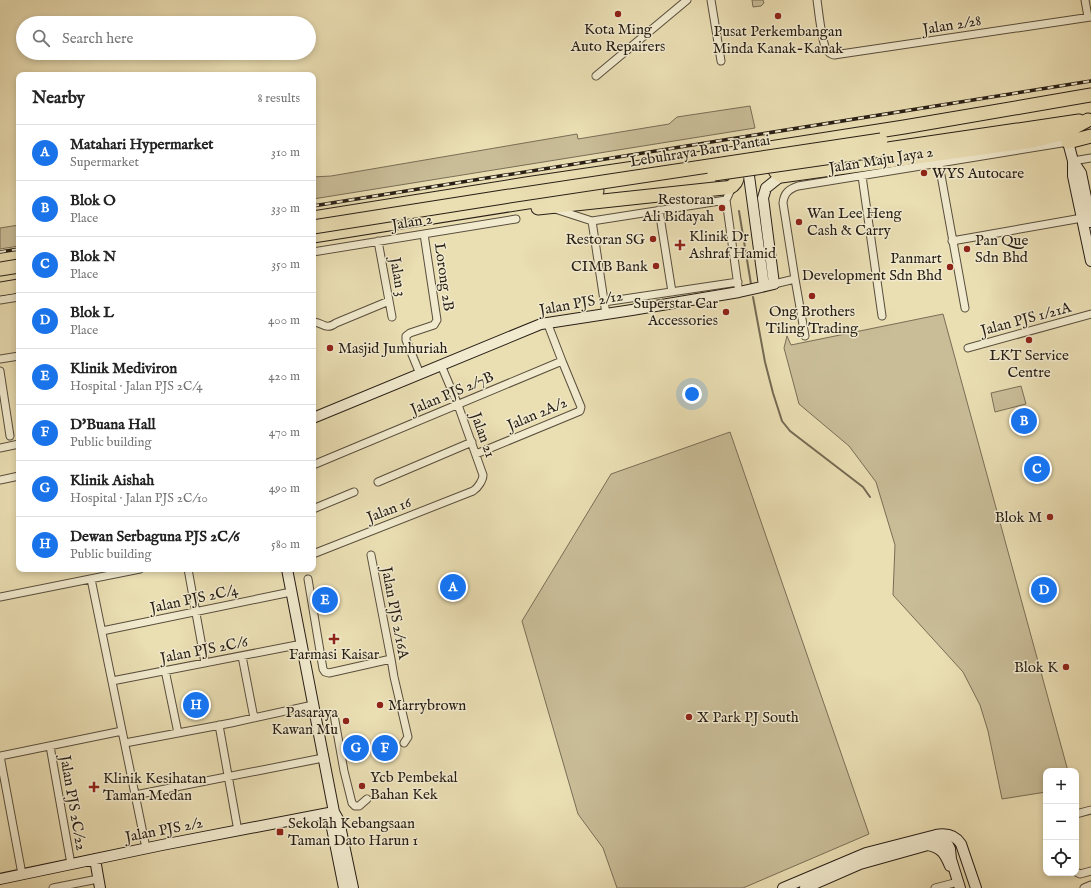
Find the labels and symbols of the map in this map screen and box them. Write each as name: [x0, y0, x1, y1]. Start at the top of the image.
marker: Kota Ming Auto Repairers: [613, 9, 623, 19]
marker: Pusat Perkembangan Minda Kanak-Kanak: [773, 11, 783, 21]
street label: Jalan 2/28: [919, 11, 983, 39]
place label: Kota Ming Auto Repairers: [570, 20, 665, 56]
place label: Pusat Perkembangan Minda Kanak-Kanak: [713, 22, 844, 58]
street label: Lebuhraya Baru Pantai: [628, 131, 772, 171]
street label: Jalan Maju Jaya 2: [825, 142, 935, 178]
place label: WYS Autocare: [932, 164, 1024, 183]
marker: WYS Autocare: [919, 168, 929, 178]
place label: Restoran Ali Bidayah: [642, 190, 714, 226]
marker: Restoran Ali Bidayah: [717, 203, 727, 213]
place label: Wan Lee Heng Cash & Carry: [807, 204, 902, 240]
street label: Jalan 2: [388, 209, 434, 235]
marker: Wan Lee Heng Cash & Carry: [794, 217, 804, 227]
place label: Klinik Dr Ashraf Hamid: [688, 227, 777, 263]
place label: Restoran SG: [565, 230, 645, 249]
place label: Pan Que Sdn Bhd: [975, 231, 1029, 267]
marker: Restoran SG: [648, 234, 658, 244]
marker: Klinik Dr Ashraf Hamid: [674, 239, 686, 251]
street label: Lorong 2B: [430, 242, 458, 312]
marker: Pan Que Sdn Bhd: [962, 244, 972, 254]
place label: Panmart Development Sdn Bhd: [802, 249, 943, 285]
street label: Jalan 3: [385, 254, 411, 298]
place label: CIMB Bank: [571, 257, 649, 276]
marker: CIMB Bank: [651, 261, 661, 271]
marker: Panmart Development Sdn Bhd: [945, 262, 955, 272]
street label: Jalan PJS 2/12: [536, 286, 624, 320]
marker: Ong Brothers Tiling Trading: [807, 291, 817, 301]
place label: Superstar Car Accessories: [634, 294, 718, 330]
street label: Jalan PJS 1/21A: [977, 298, 1074, 341]
place label: Ong Brothers Tiling Trading: [766, 302, 859, 338]
marker: Superstar Car Accessories: [721, 307, 731, 317]
marker: LKT Service Centre: [1024, 335, 1034, 345]
place label: Masjid Jumhuriah: [338, 339, 447, 358]
marker: Masjid Jumhuriah: [325, 343, 335, 353]
place label: LKT Service Centre: [989, 346, 1069, 382]
street label: Jalan PJS 2/7B: [406, 367, 497, 420]
your location: [682, 384, 702, 404]
street label: Jalan 2A/2: [502, 393, 570, 436]
pin: B: [1011, 406, 1037, 436]
street label: Jalan 21: [465, 408, 500, 460]
pin: C: [1024, 454, 1050, 484]
street label: Jalan 16: [362, 493, 414, 528]
place label: Blok M: [995, 508, 1042, 527]
marker: Blok M: [1045, 512, 1055, 522]
street label: Jalan PJS 2/16A: [376, 563, 413, 662]
pin: A: [440, 572, 466, 602]
pin: D: [1031, 575, 1057, 605]
street label: Jalan PJS 2C/4: [146, 580, 240, 618]
pin: E: [312, 585, 338, 615]
street label: Jalan PJS 2C/6: [157, 632, 250, 668]
marker: Farmasi Kaisar: [329, 634, 339, 644]
place label: Farmasi Kaisar: [289, 645, 380, 664]
place label: Blok K: [1014, 658, 1058, 677]
marker: Blok K: [1061, 662, 1071, 672]
pin: H: [183, 690, 209, 720]
place label: Marrybrown: [388, 696, 466, 715]
marker: Marrybrown: [375, 700, 385, 710]
place label: Pasaraya Kawan Mu: [272, 703, 339, 739]
place label: X Park PJ South: [697, 708, 799, 727]
marker: X Park PJ South: [684, 712, 694, 722]
marker: Pasaraya Kawan Mu: [341, 716, 351, 726]
pin: G: [343, 733, 369, 763]
pin: F: [372, 733, 398, 763]
street label: Jalan PJS 2C/22: [55, 752, 91, 852]
place label: Ycb Pembekal Bahan Kek: [370, 768, 458, 804]
place label: Klinik Kesihatan Taman Medan: [103, 769, 206, 805]
marker: Klinik Kesihatan Taman Medan: [88, 781, 100, 793]
marker: Ycb Pembekal Bahan Kek: [357, 781, 367, 791]
street label: Jalan PJS 2/2: [122, 813, 204, 847]
place label: Sekolah Kebangsaan Taman Dato Harun 1: [288, 814, 418, 850]
marker: Sekolah Kebangsaan Taman Dato Harun 1: [275, 827, 285, 837]

